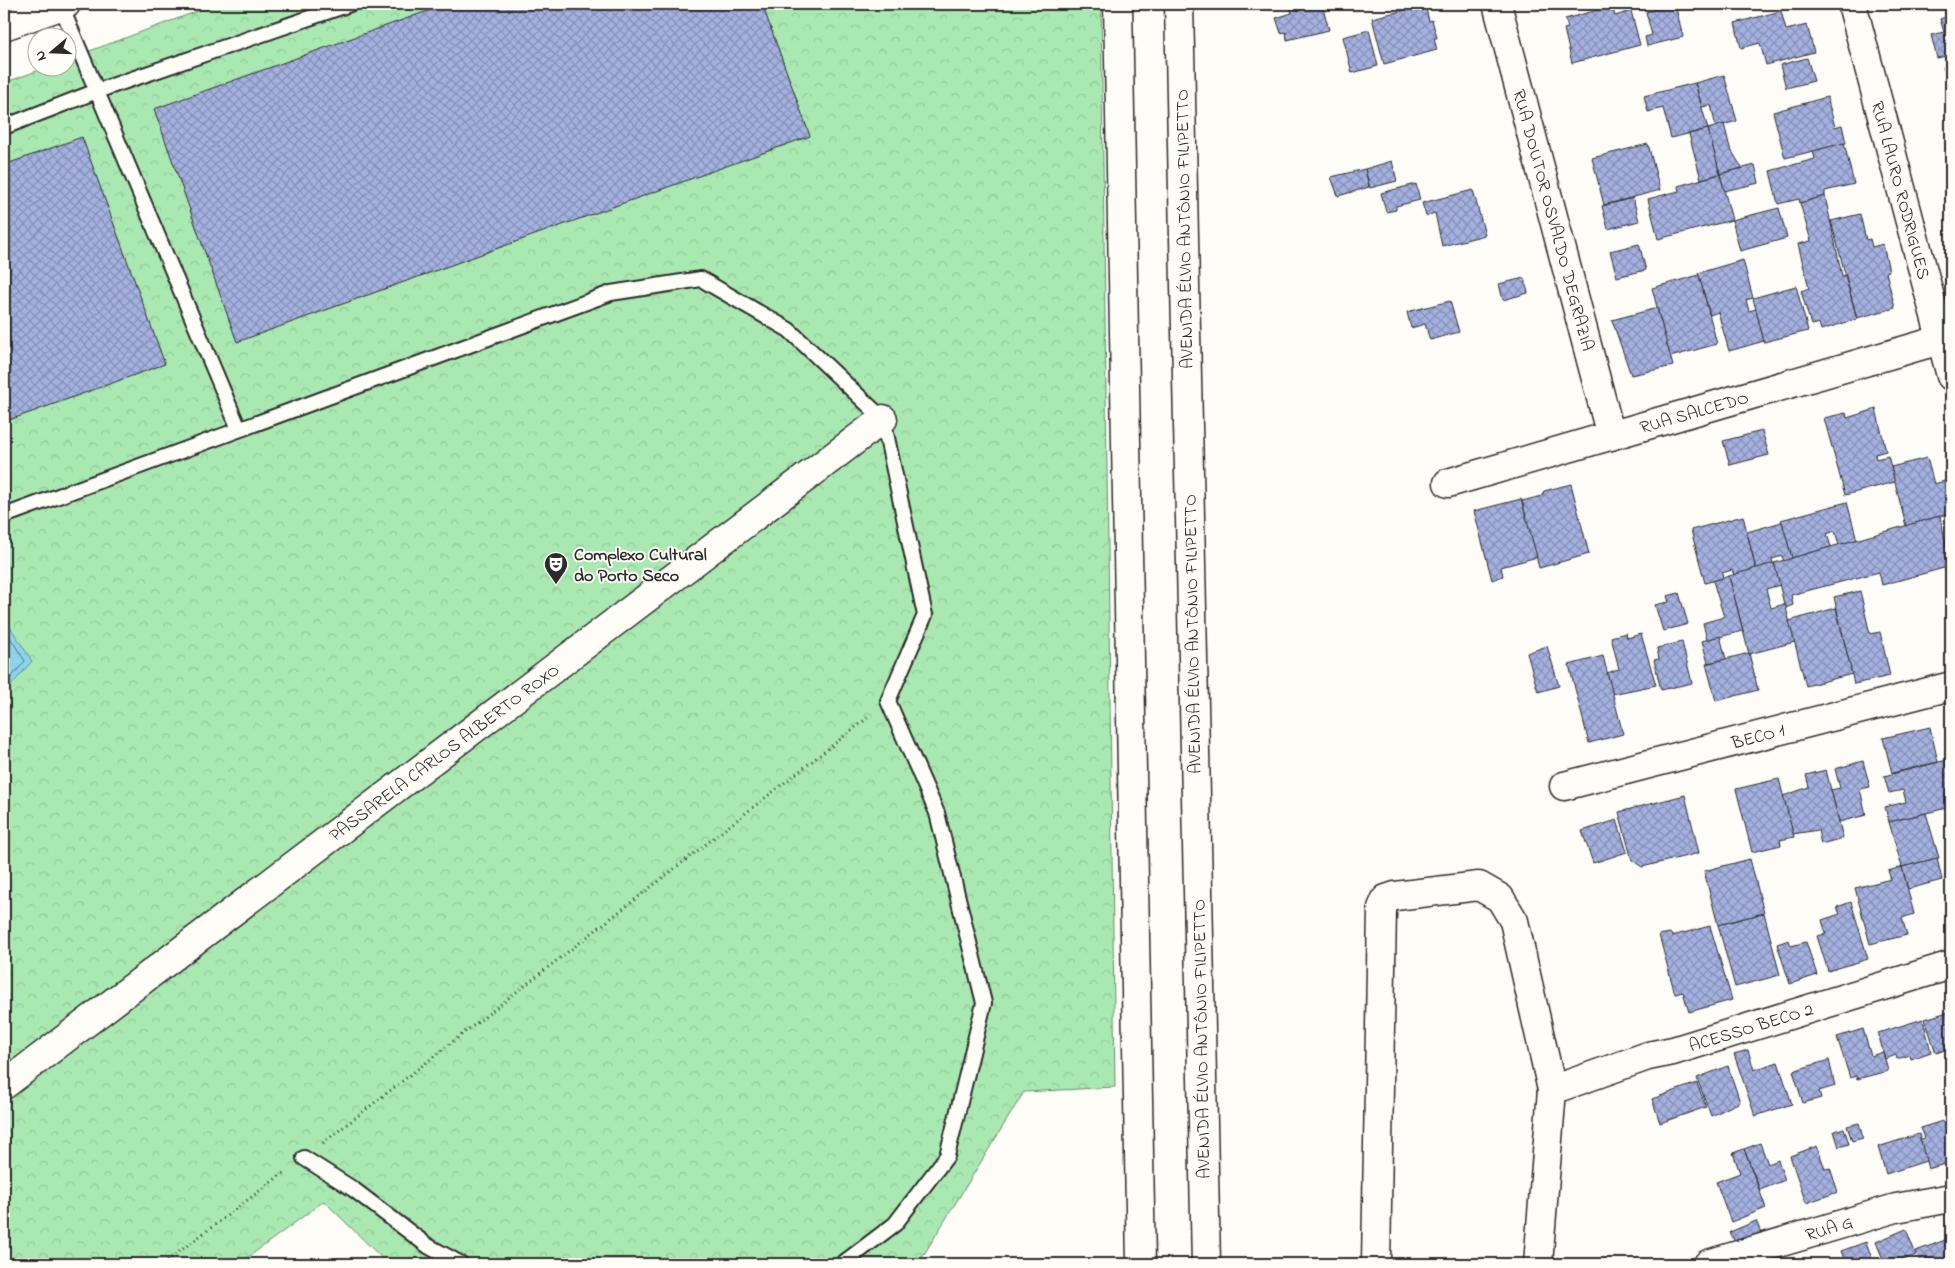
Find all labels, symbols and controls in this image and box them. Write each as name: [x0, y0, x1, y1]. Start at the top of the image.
north arrow: [28, 28, 78, 78]
text: N: [30, 48, 53, 64]
street label: RUA DOUTOR OSVALDO DEGRAZIA: [1505, 87, 1600, 354]
street label: AVENIDA ÉLVIO ANTÔNIO FILIPETTO: [1171, 89, 1201, 369]
street label: RUA LAURO RODRIGUES: [1863, 99, 1935, 282]
street label: RUA SALCEDO: [1637, 386, 1752, 442]
street label: AVENIDA ÉLVIO ANTÔNIO FILIPETTO: [1179, 494, 1209, 774]
place label: Complexo Cultural do Porto Seco: [574, 543, 707, 590]
theatre icon: Complexo Cultural do Porto Seco: [543, 551, 569, 585]
street label: PASSARELA CARLOS ALBERTO ROXO: [325, 658, 566, 849]
street label: BECO 1: [1728, 718, 1788, 758]
street label: AVENIDA ÉLVIO ANTÔNIO FILIPETTO: [1188, 899, 1218, 1179]
street label: ACESSO BECO 2: [1686, 998, 1817, 1060]
street label: RUA G: [1803, 1210, 1856, 1249]

